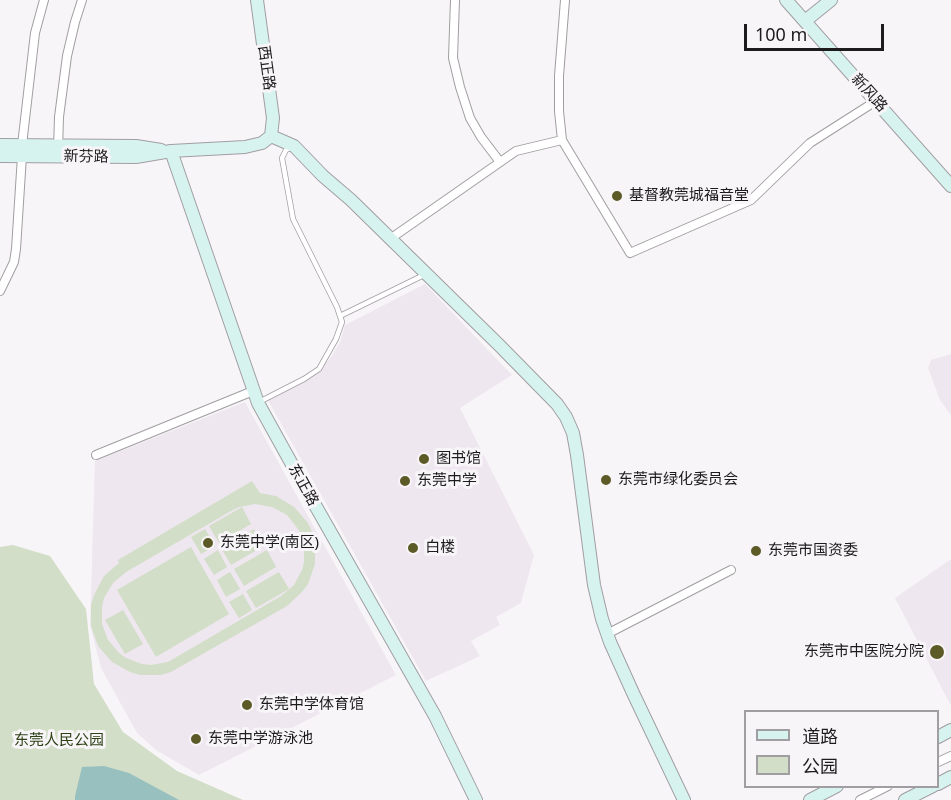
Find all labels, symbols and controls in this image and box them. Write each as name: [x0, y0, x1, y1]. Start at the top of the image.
scale bar: [747, 12, 886, 50]
text: 100 m: [755, 22, 807, 46]
street label: 西正路: [254, 44, 278, 92]
street label: 新风路: [847, 70, 891, 116]
street label: 新芬路: [63, 148, 109, 166]
place label: 基督教莞城福音堂: [629, 187, 749, 205]
marker: 基督教莞城福音堂: [610, 189, 624, 203]
place label: 图书馆: [436, 450, 481, 468]
marker: 图书馆: [417, 452, 431, 466]
street label: 东正路: [284, 461, 322, 509]
place label: 东莞市绿化委员会: [618, 471, 738, 489]
place label: 东莞中学: [417, 472, 477, 490]
marker: 东莞市绿化委员会: [599, 473, 613, 487]
marker: 东莞中学: [398, 474, 412, 488]
place label: 东莞中学(南区): [220, 534, 319, 552]
marker: 东莞中学(南区): [201, 536, 215, 550]
place label: 白楼: [425, 539, 455, 557]
marker: 白楼: [406, 541, 420, 555]
place label: 东莞市国资委: [768, 542, 858, 560]
marker: 东莞市国资委: [749, 544, 763, 558]
place label: 东莞市中医院分院: [804, 643, 924, 661]
marker: 东莞市中医院分院: [928, 643, 946, 661]
place label: 东莞中学体育馆: [259, 696, 364, 714]
marker: 东莞中学体育馆: [240, 698, 254, 712]
legend: [744, 710, 939, 788]
text: 道路: [802, 724, 838, 748]
place label: 东莞中学游泳池: [208, 730, 313, 748]
park label: 东莞人民公园: [14, 732, 104, 750]
marker: 东莞中学游泳池: [189, 732, 203, 746]
text: 公园: [802, 754, 838, 778]

